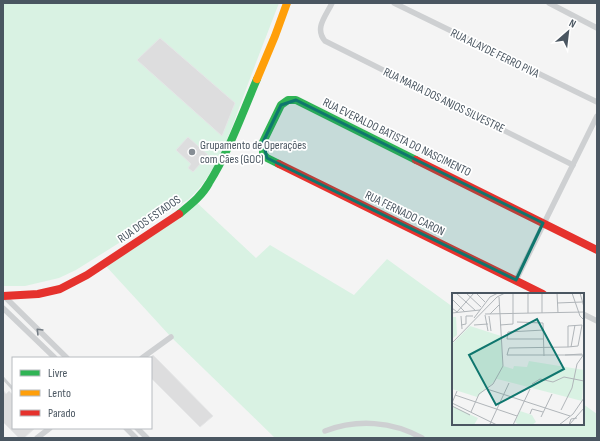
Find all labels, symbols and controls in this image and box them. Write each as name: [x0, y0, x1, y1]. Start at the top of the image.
north arrow: [548, 12, 588, 52]
text: N: [567, 16, 578, 31]
street label: RUA ALAYDE FERRO PIVA: [448, 26, 542, 82]
street label: RUA MARIA DOS ANJOS SILVESTRE: [381, 65, 507, 136]
street label: RUA EVERALDO BATISTA DO NASCIMENTO: [320, 95, 474, 180]
place label: Grupamento de Operações com Cães (GOC): [200, 138, 306, 167]
marker: Grupamento de Operações com Cães (GOC): [187, 147, 197, 157]
street label: RUA FERNADO CARON: [362, 188, 447, 239]
street label: RUA DOS ESTADOS: [115, 192, 184, 247]
inset map: [452, 293, 584, 425]
one-way arrow: [36, 328, 44, 335]
legend: [12, 357, 152, 429]
text: Livre: [48, 366, 68, 381]
text: Lento: [48, 386, 71, 401]
text: Parado: [48, 406, 75, 421]

